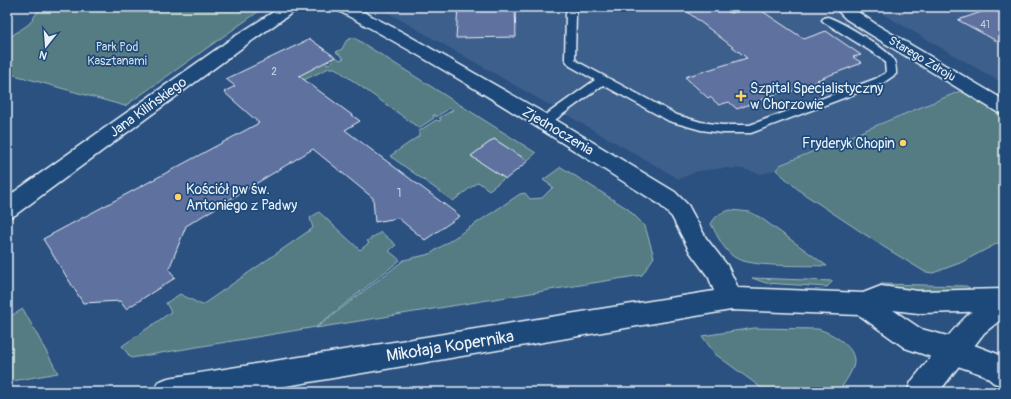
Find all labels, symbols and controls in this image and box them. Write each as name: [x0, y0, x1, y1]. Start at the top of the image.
house number: 41: [980, 19, 990, 31]
north arrow: [26, 26, 66, 66]
street label: Starego Zdroju: [886, 33, 958, 85]
park label: Park Pod Kasztanami: [87, 40, 147, 69]
text: N: [37, 48, 49, 62]
house number: 2: [271, 66, 277, 78]
street label: Jana Kilińskiego: [106, 73, 190, 141]
place label: Szpital Specjalistyczny w Chorzowie: [750, 80, 883, 113]
marker: Szpital Specjalistyczny w Chorzowie: [735, 90, 747, 102]
street label: Zjednoczenia: [519, 103, 597, 159]
place label: Fryderyk Chopin: [802, 135, 895, 152]
marker: Fryderyk Chopin: [898, 138, 908, 148]
place label: Kościół pw św. Antoniego z Padwy: [186, 181, 297, 214]
house number: 1: [397, 186, 401, 201]
marker: Kościół pw św. Antoniego z Padwy: [173, 192, 183, 202]
street label: Mikołaja Kopernika: [385, 326, 515, 366]

